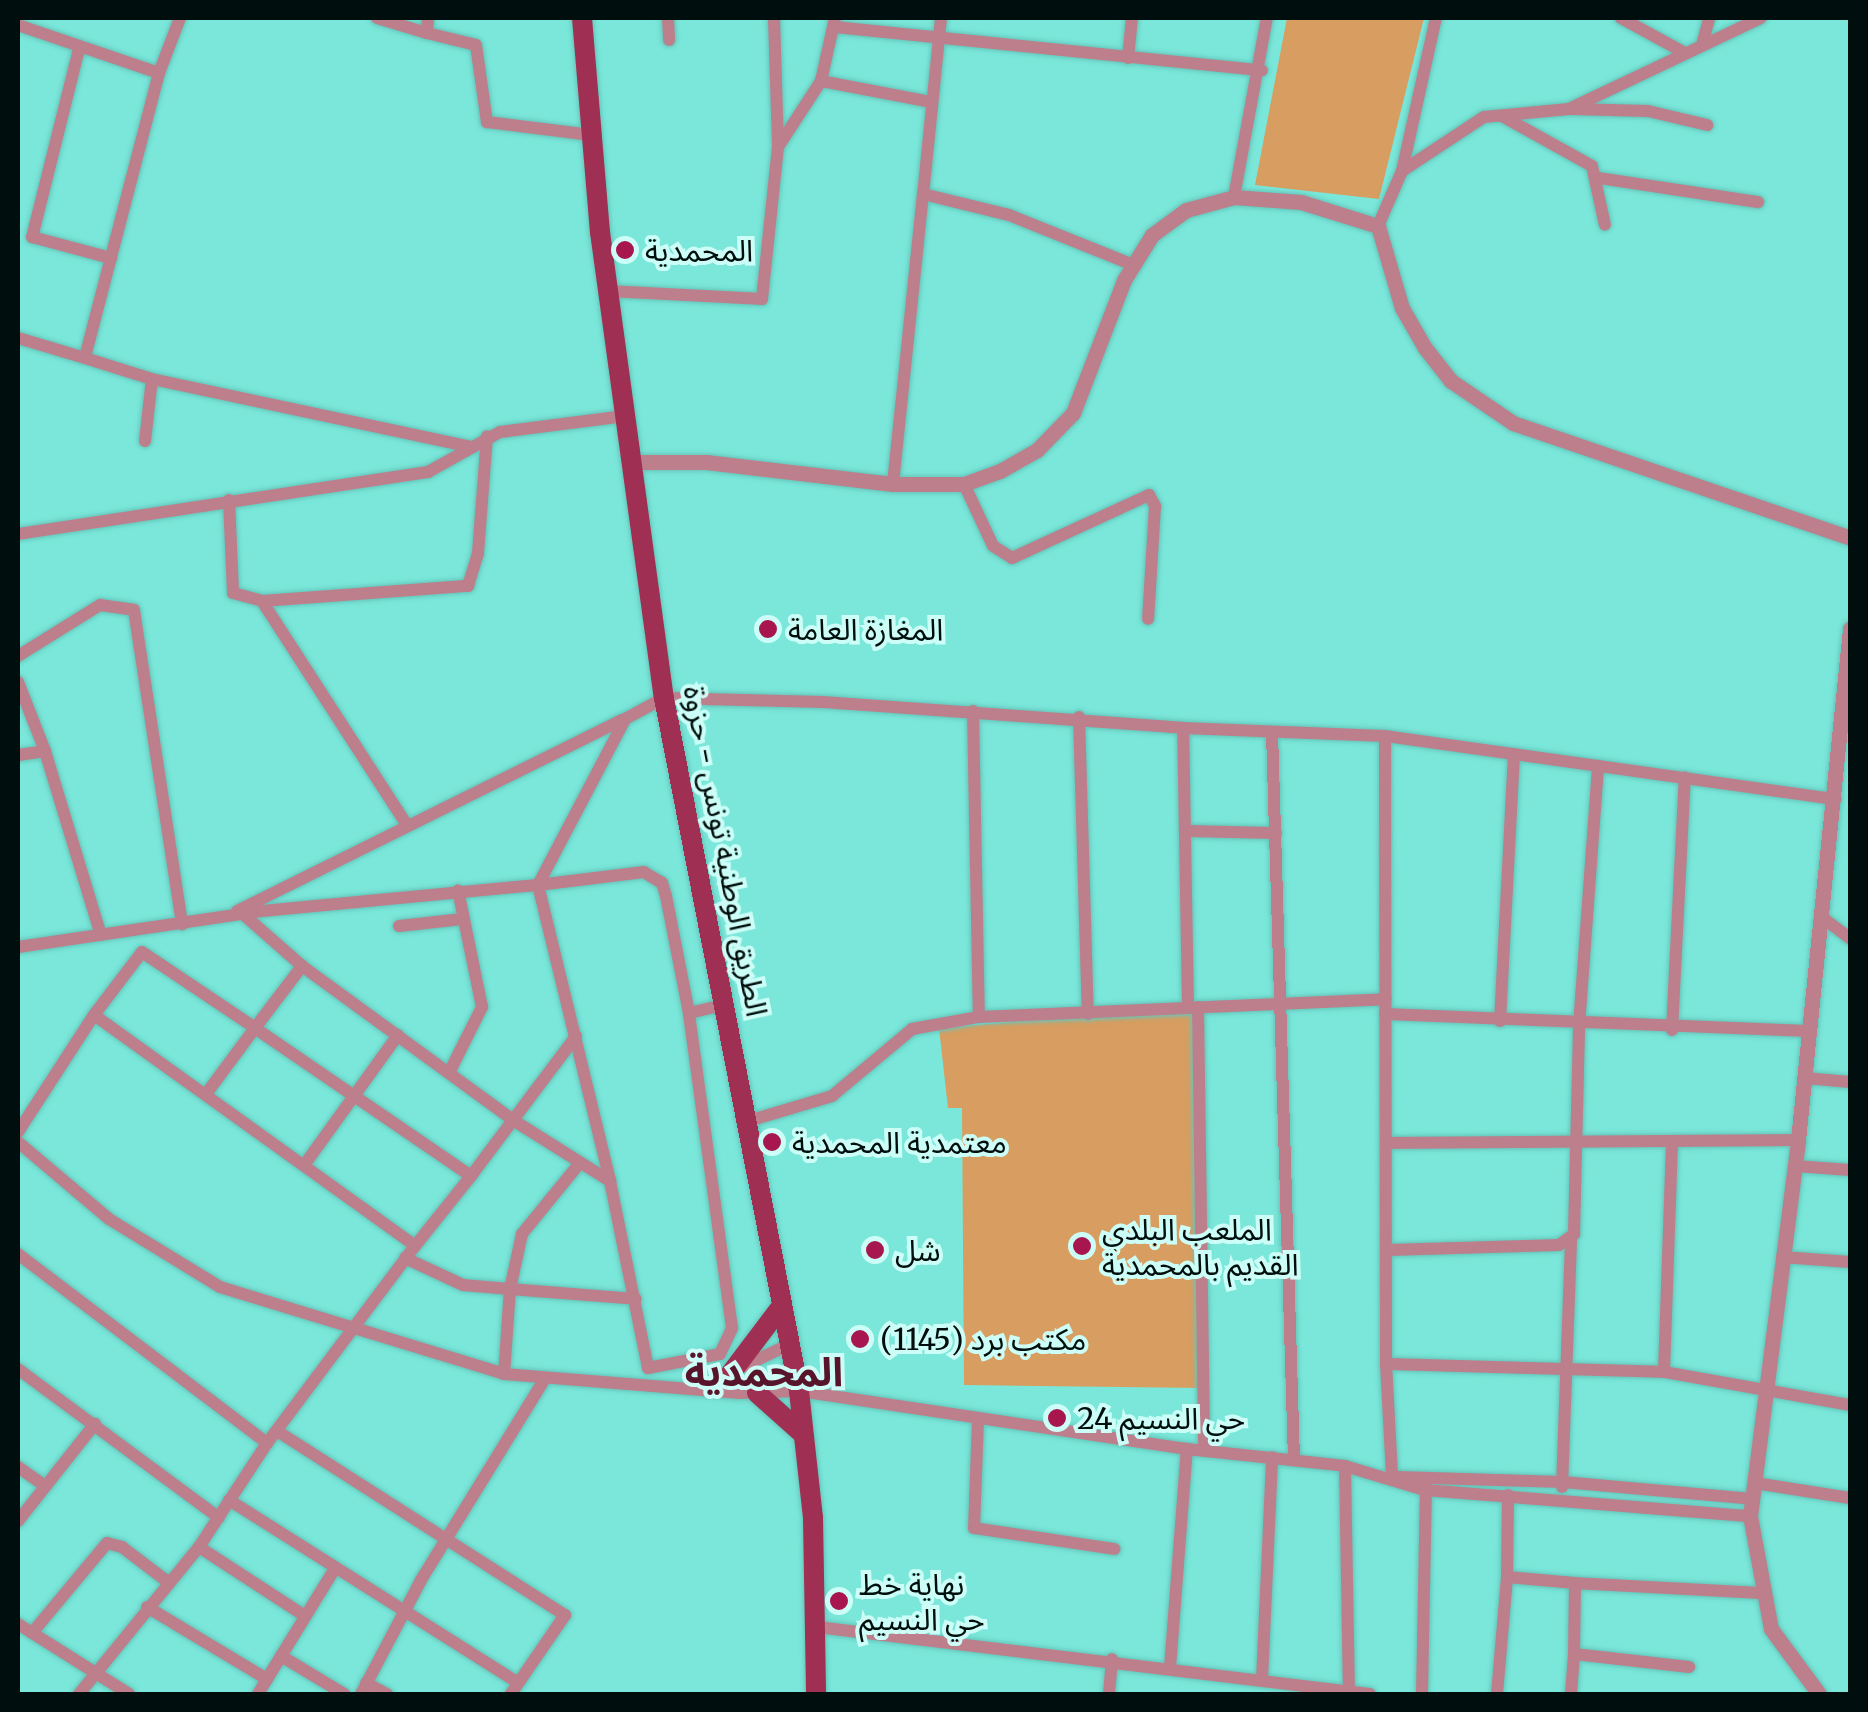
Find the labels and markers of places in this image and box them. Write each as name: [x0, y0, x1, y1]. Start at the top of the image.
place label: المحمدية: [645, 232, 753, 268]
marker: المحمدية: [614, 239, 636, 261]
place label: المغازة العامة: [788, 611, 943, 647]
marker: المغازة العامة: [757, 618, 779, 640]
place label: معتمدية المحمدية: [792, 1124, 1007, 1160]
marker: معتمدية المحمدية: [761, 1131, 783, 1153]
place label: الملعب البلدي القديم بالمحمدية: [1102, 1211, 1299, 1282]
place label: شل: [895, 1232, 940, 1268]
marker: الملعب البلدي القديم بالمحمدية: [1071, 1235, 1093, 1257]
marker: شل: [864, 1239, 886, 1261]
place label: مكتب برد (1145): [880, 1321, 1086, 1357]
marker: مكتب برد (1145): [849, 1328, 871, 1350]
place label: حي النسيم 24: [1077, 1400, 1245, 1436]
marker: حي النسيم 24: [1046, 1407, 1068, 1429]
place label: نهاية خط حي النسيم: [859, 1566, 985, 1636]
marker: نهاية خط حي النسيم: [828, 1590, 850, 1612]

